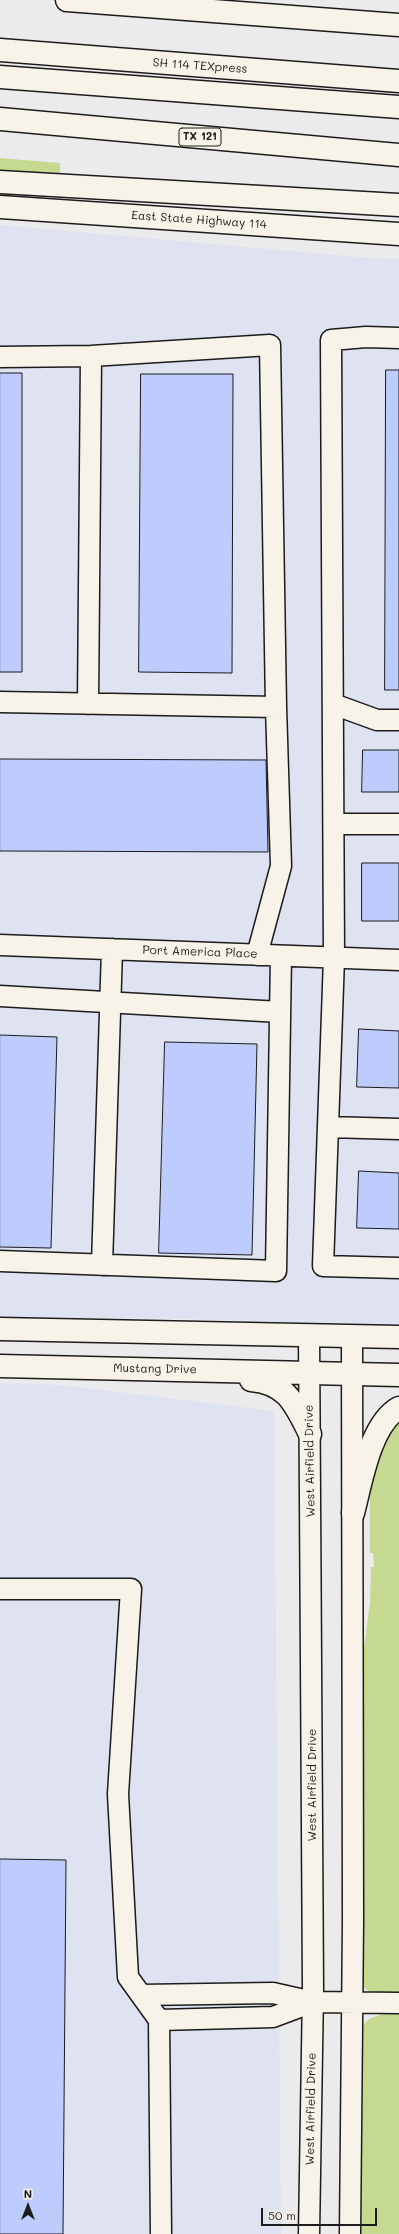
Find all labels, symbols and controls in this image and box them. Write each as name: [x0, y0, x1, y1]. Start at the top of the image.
street label: SH 114 TEXpress: [152, 56, 248, 76]
road number: TX 121: [179, 128, 221, 146]
street label: East State Highway 114: [131, 208, 267, 232]
street label: Port America Place: [142, 943, 258, 961]
street label: Mustang Drive: [113, 1361, 197, 1377]
street label: West Airfield Drive: [302, 1404, 318, 1518]
street label: West Airfield Drive: [305, 1729, 319, 1841]
street label: West Airfield Drive: [303, 2052, 319, 2166]
north arrow: [8, 2186, 48, 2226]
text: N: [24, 2186, 32, 2201]
scale bar: [263, 2200, 379, 2226]
text: 50 m: [268, 2207, 296, 2223]

